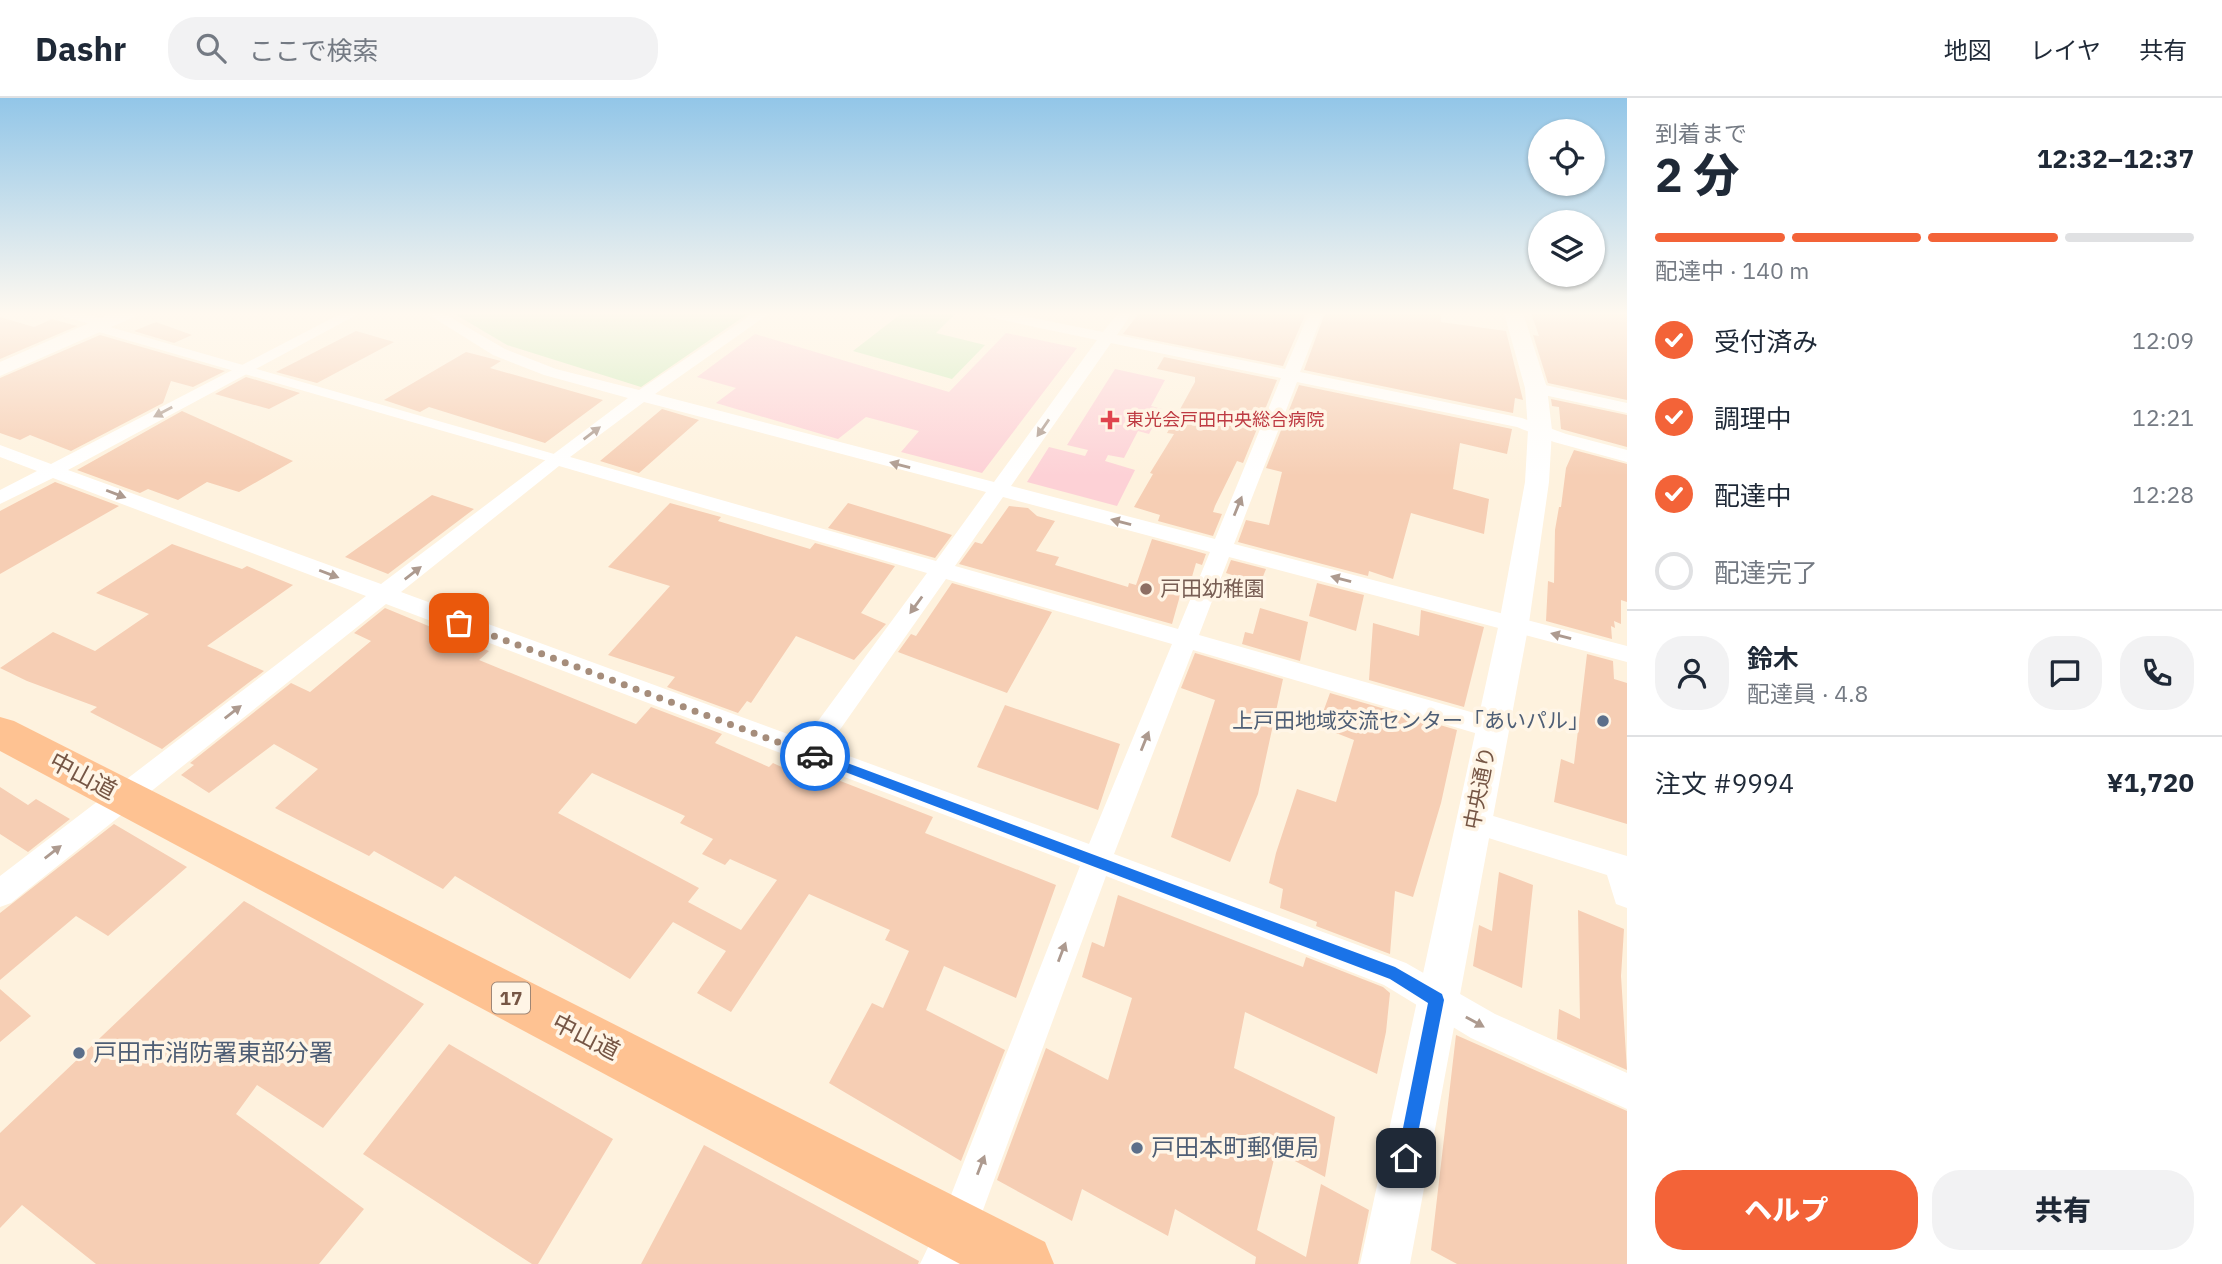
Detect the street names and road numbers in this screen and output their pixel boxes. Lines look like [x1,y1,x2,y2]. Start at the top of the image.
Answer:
street label: 中山道 [44,744,123,806]
street label: 中央通り [1457,744,1501,832]
road number: 17 [492,983,530,1014]
street label: 中山道 [547,1006,626,1067]

